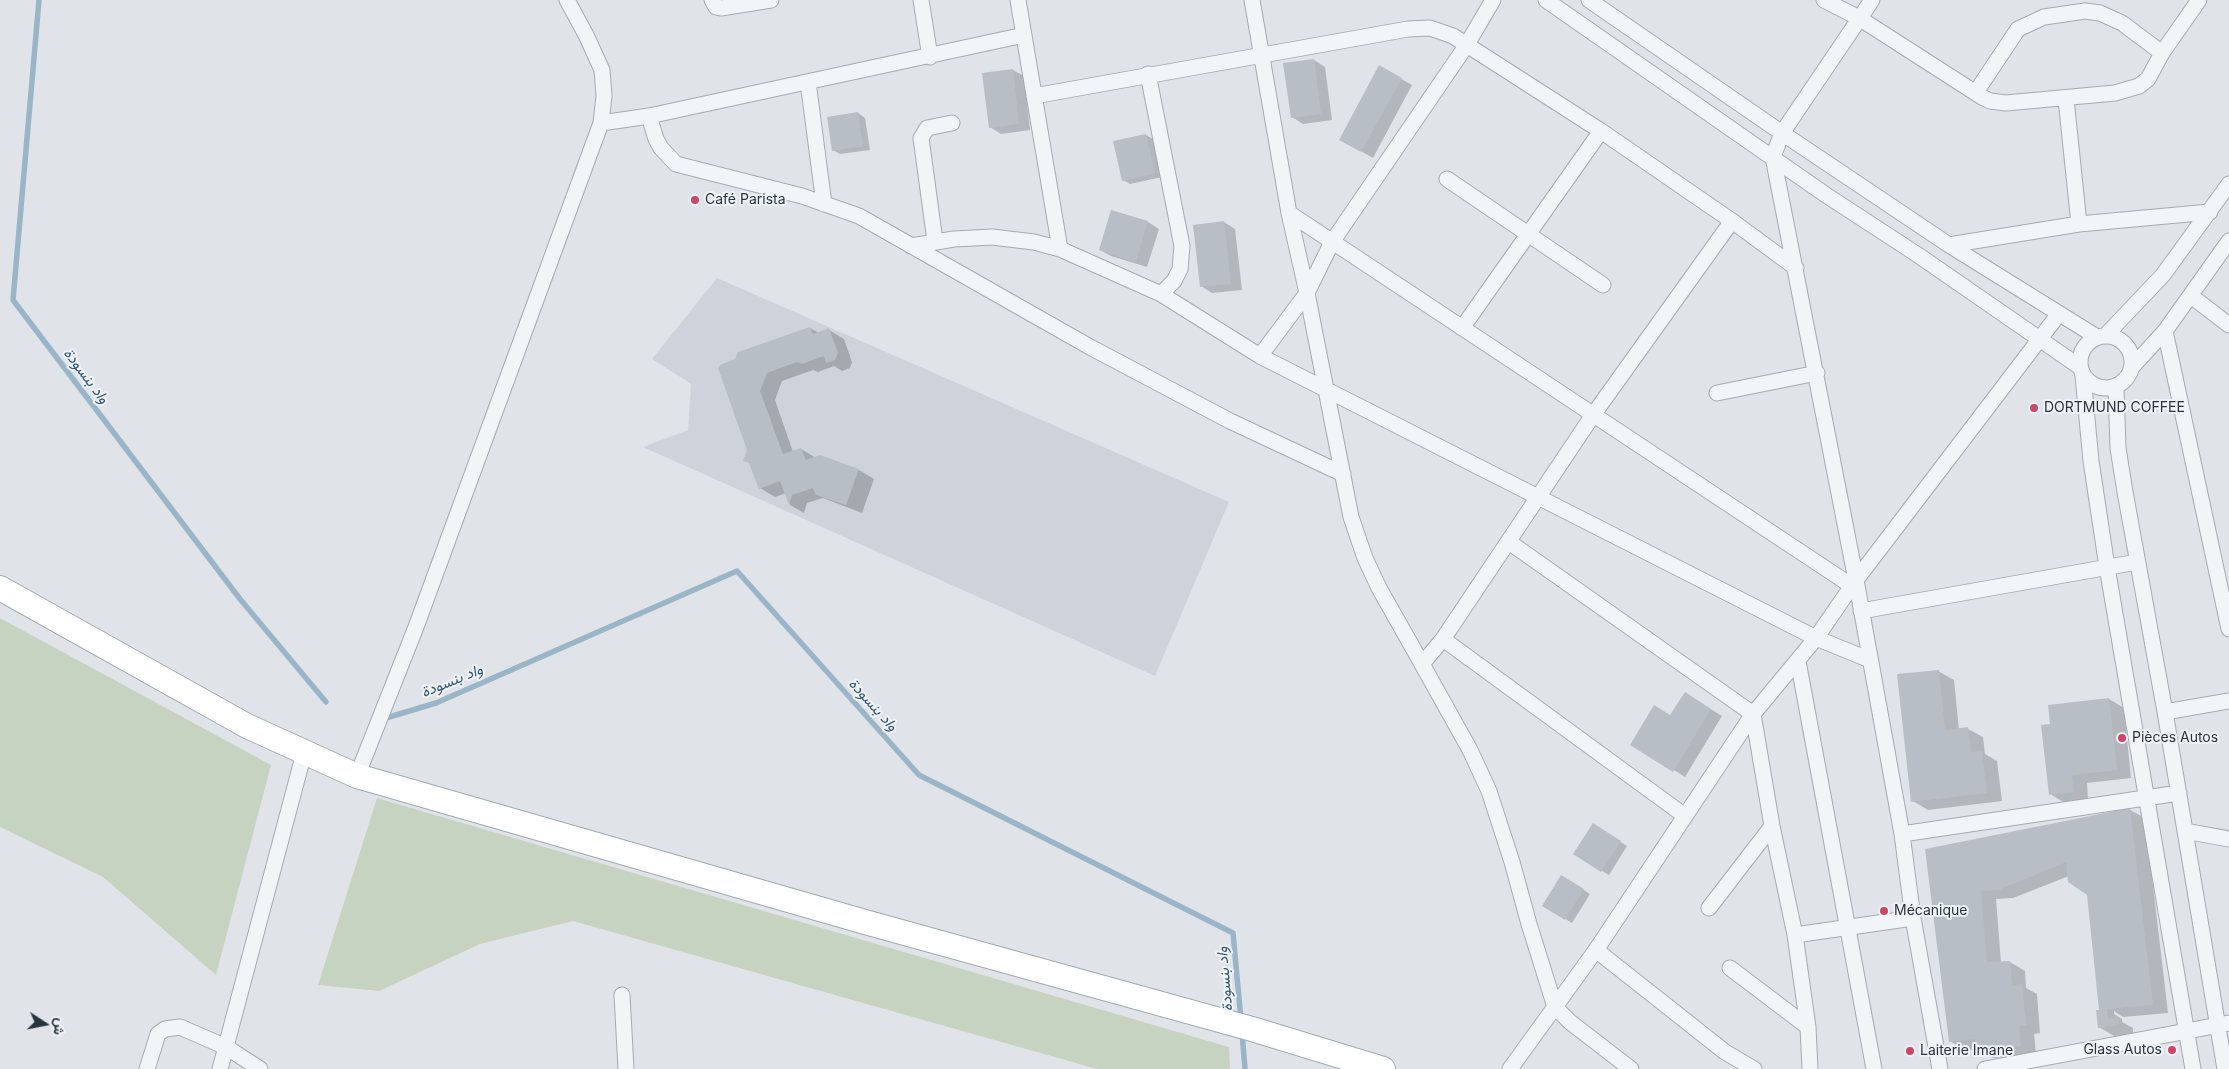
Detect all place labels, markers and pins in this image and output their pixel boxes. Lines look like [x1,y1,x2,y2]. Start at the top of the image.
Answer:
place label: Café Parista [705,192,786,208]
marker: Café Parista [689,194,701,206]
place label: DORTMUND COFFEE [2044,400,2185,416]
marker: DORTMUND COFFEE [2028,402,2040,414]
place label: Pièces Autos [2132,730,2218,746]
marker: Pièces Autos [2116,732,2128,744]
place label: Mécanique [1894,903,1967,919]
marker: Mécanique [1878,905,1890,917]
place label: Glass Autos [2083,1042,2162,1058]
place label: Laiterie Imane [1920,1043,2013,1059]
marker: Glass Autos [2166,1044,2178,1056]
marker: Laiterie Imane [1904,1045,1916,1057]

